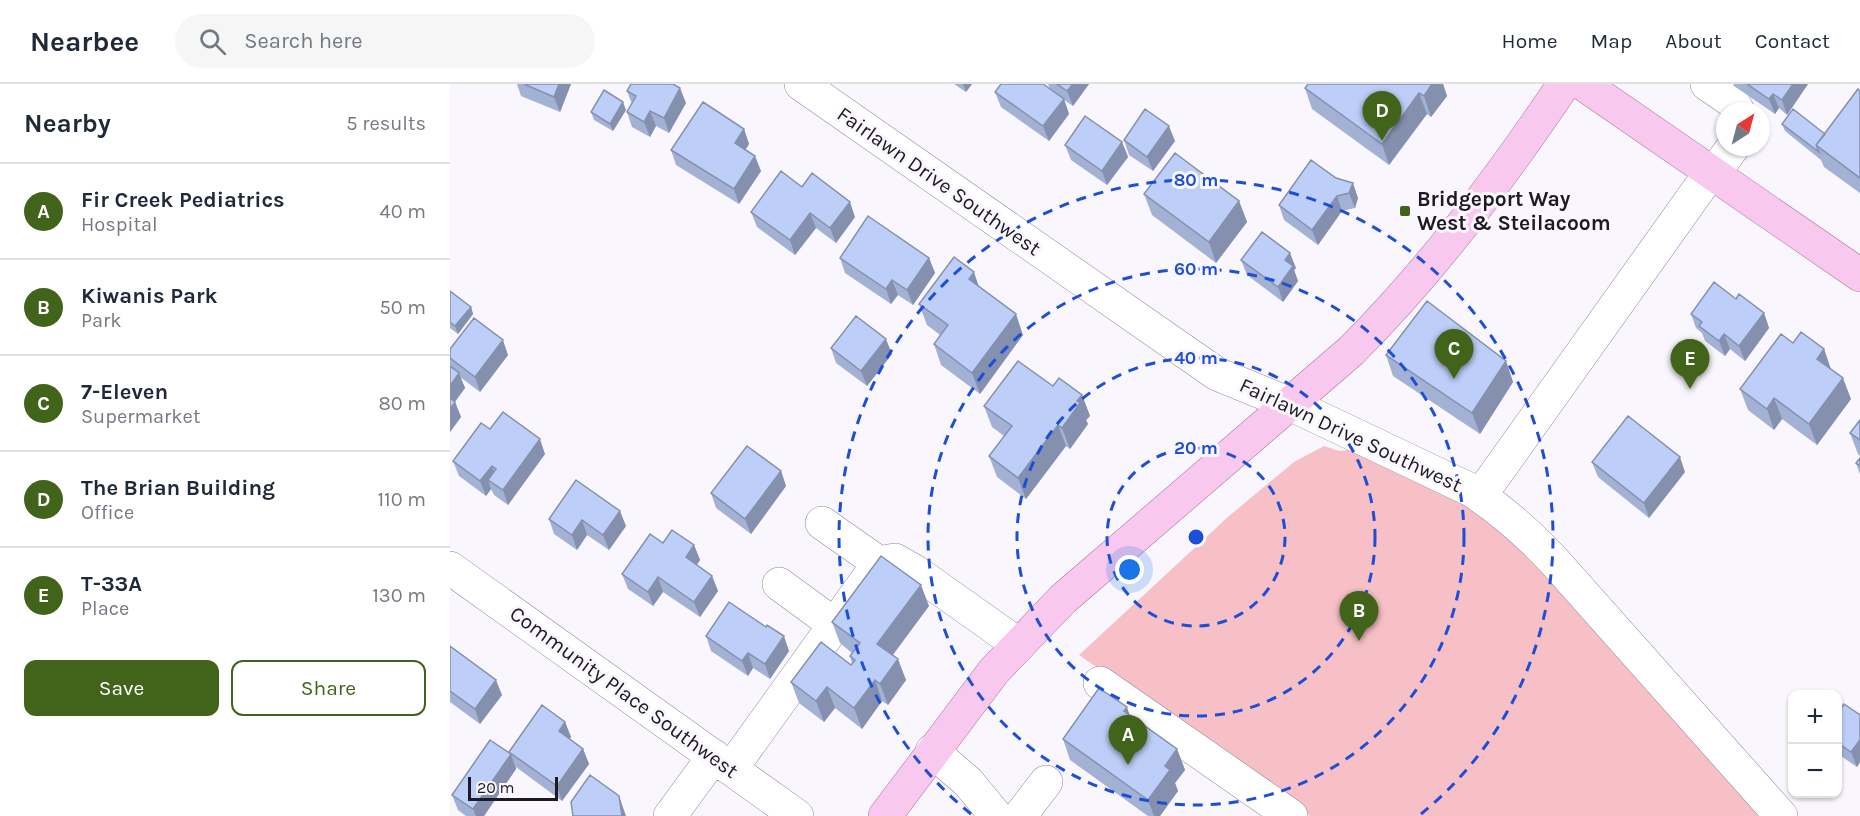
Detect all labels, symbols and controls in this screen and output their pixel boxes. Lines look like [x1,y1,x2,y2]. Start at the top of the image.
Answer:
search box [175,14,595,68]
text: Nearbee [30,25,139,58]
icon: search [196,25,229,58]
text: Search here [244,28,363,54]
text: Home [1502,29,1558,53]
text: Map [1591,29,1632,53]
text: About [1665,29,1722,53]
text: Contact [1755,29,1830,53]
pin: D [1362,92,1402,141]
street label: Fairlawn Drive Southwest [833,102,1045,260]
north arrow [1716,102,1770,156]
text: Nearby [24,108,111,139]
text: 5 results [346,112,426,135]
text: 80 m [1174,169,1218,191]
text: Fir Creek Pediatrics [81,187,285,213]
place label: Bridgeport Way West & Steilacoom [1417,187,1611,235]
text: A [37,200,50,223]
text: 40 m [380,200,426,223]
marker: Bridgeport Way West & Steilacoom [1398,204,1412,218]
text: Hospital [81,213,158,236]
text: 60 m [1174,258,1218,280]
text: Kiwanis Park [81,283,218,309]
text: B [37,296,50,319]
text: 50 m [379,296,426,319]
text: Park [81,309,122,332]
pin: C [1434,330,1474,379]
pin: E [1670,340,1710,389]
text: 40 m [1174,347,1218,369]
street label: Fairlawn Drive Southwest [1236,373,1466,497]
text: 7-Eleven [81,379,168,405]
text: C [37,392,50,415]
text: 80 m [378,392,426,415]
text: Supermarket [81,405,200,428]
text: 20 m [1174,437,1218,459]
text: The Brian Building [81,475,275,501]
text: D [37,488,50,511]
text: 110 m [377,488,426,511]
text: Office [81,501,134,524]
centre of rings [1186,527,1206,547]
your location [1115,555,1144,584]
text: T-33A [81,571,142,597]
text: E [38,584,49,607]
text: 130 m [372,584,426,607]
pin: B [1340,592,1378,641]
text: Place [81,597,129,620]
street label: Community Place Southwest [505,601,743,783]
button: Save [24,660,219,716]
button: Share [231,660,426,716]
map controls [1788,690,1842,798]
button: + [1788,690,1842,744]
pin: A [1108,716,1148,765]
button: − [1788,744,1842,798]
scale bar [468,774,558,802]
text: 20 m [477,778,515,797]

